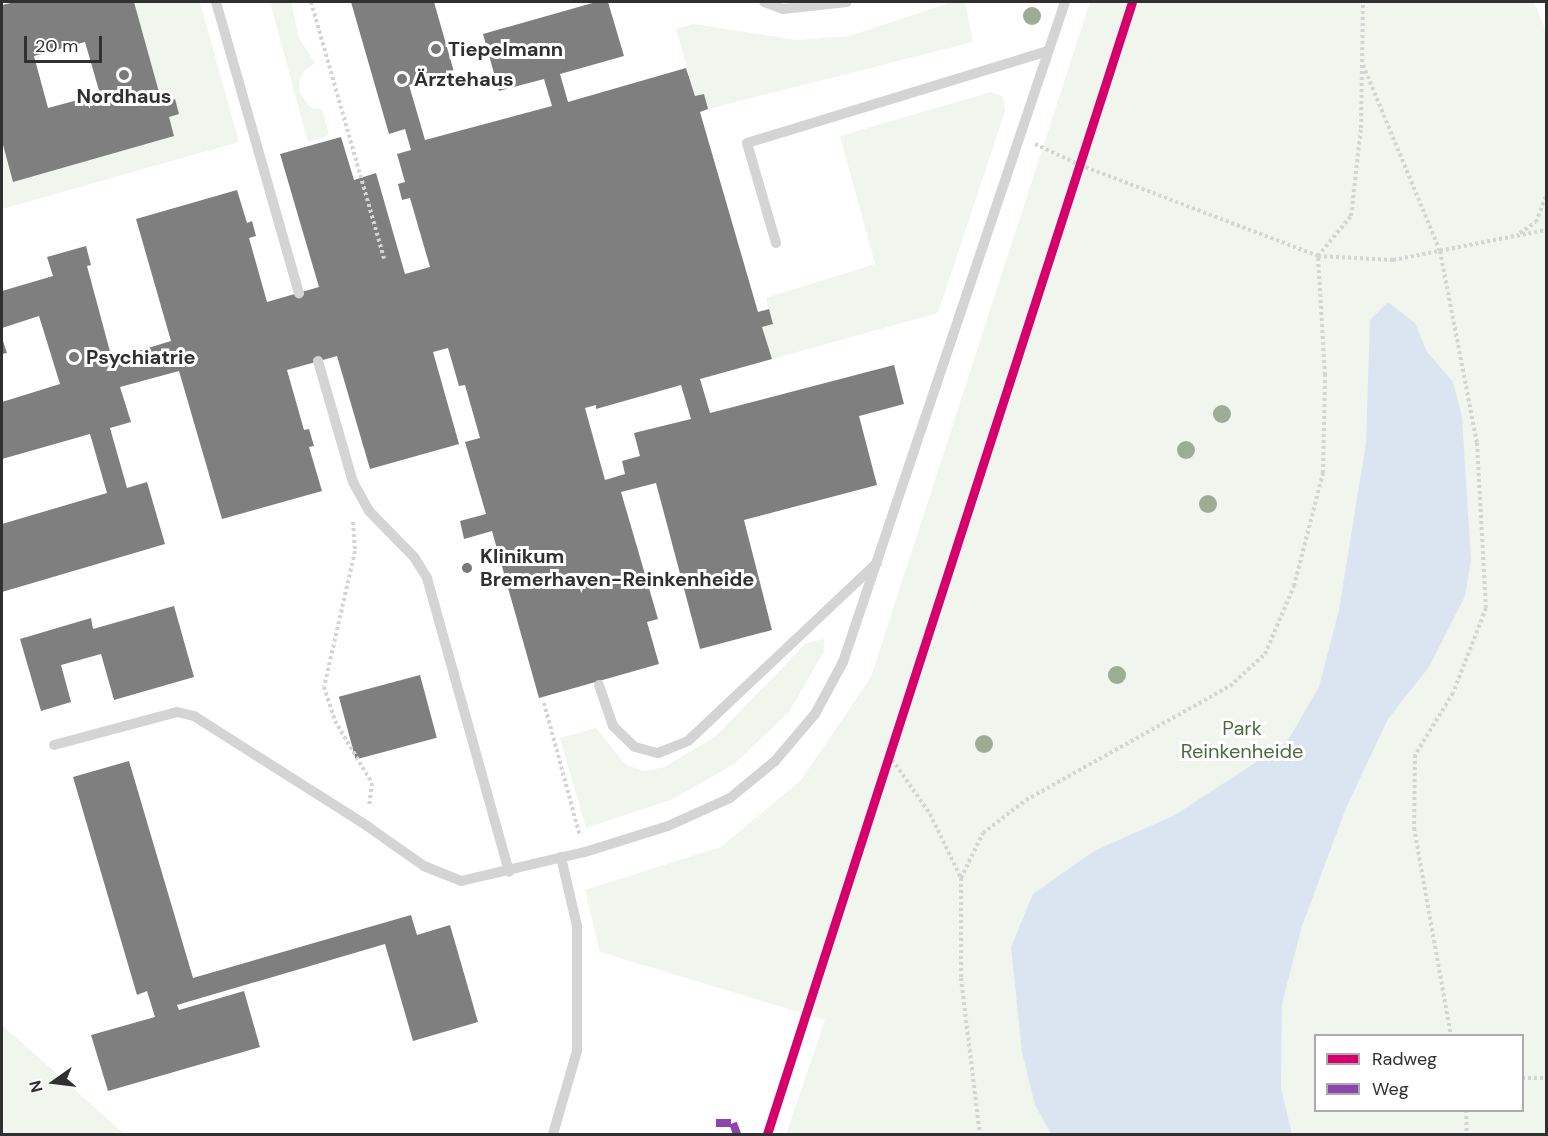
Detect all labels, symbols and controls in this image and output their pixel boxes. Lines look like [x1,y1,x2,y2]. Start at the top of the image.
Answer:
scale bar [27,24,105,62]
text: 20 m [35,34,78,58]
place label: Tiepelmann [448,37,563,61]
marker: Tiepelmann [429,42,443,56]
place label: Ärztehaus [414,67,514,91]
marker: Nordhaus [117,68,131,82]
marker: Ärztehaus [395,72,409,86]
place label: Nordhaus [77,84,171,108]
place label: Psychiatrie [86,345,196,369]
marker: Psychiatrie [67,350,81,364]
place label: Klinikum Bremerhaven-Reinkenheide [480,544,754,591]
marker: Klinikum Bremerhaven-Reinkenheide [458,559,476,577]
park label: Park Reinkenheide [1181,717,1303,764]
legend [1314,1034,1524,1112]
text: Radweg [1372,1047,1437,1071]
north arrow [24,1052,84,1112]
text: Weg [1372,1077,1409,1101]
text: N [24,1078,48,1095]

